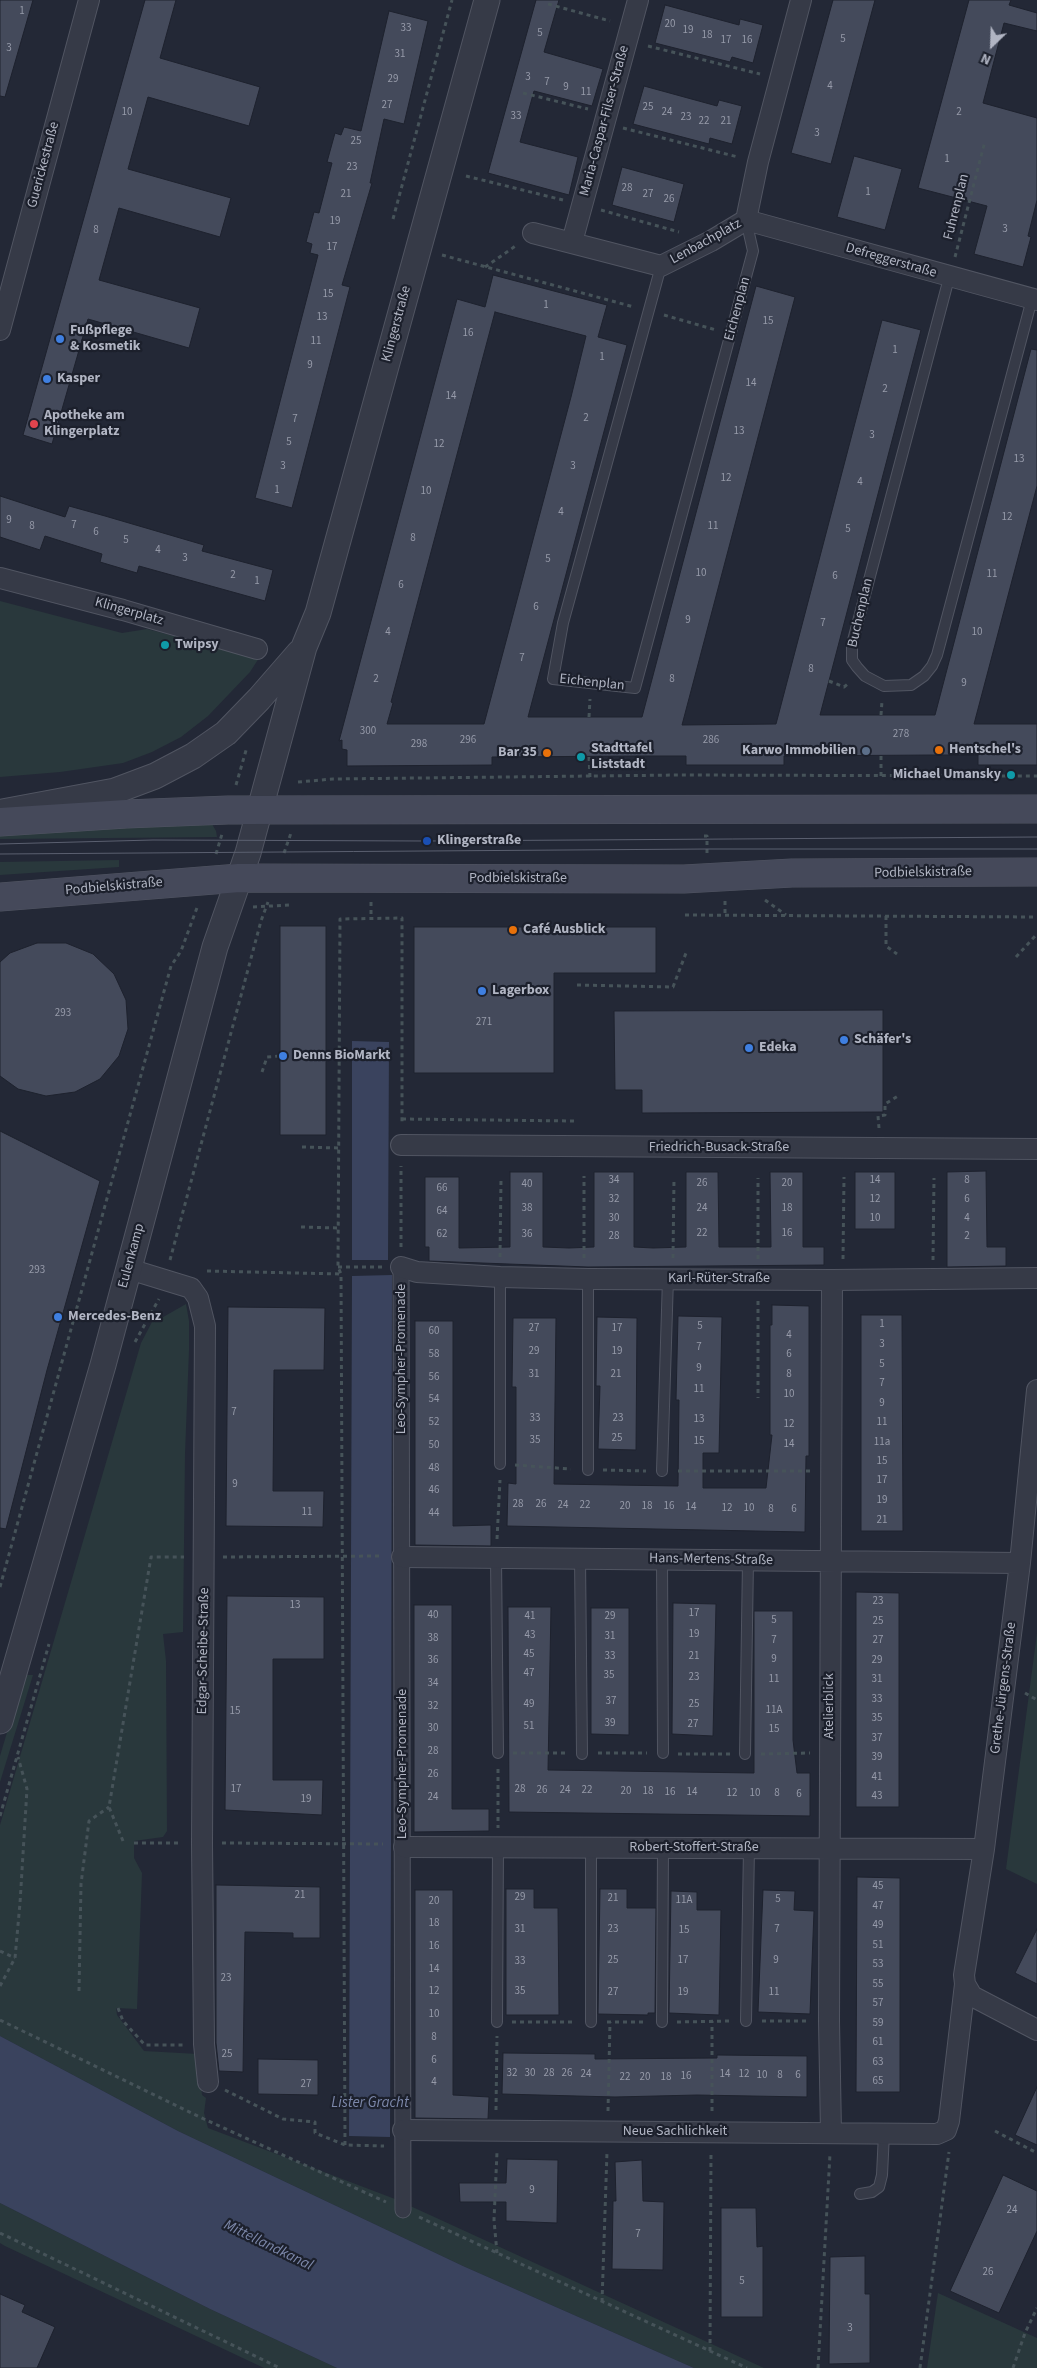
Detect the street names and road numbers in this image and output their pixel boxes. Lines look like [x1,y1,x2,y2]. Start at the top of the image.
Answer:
street label: Maria-Caspar-Filser-Straße [577,44,633,198]
street label: Guerickestraße [24,120,64,210]
street label: Fuhrenplan [941,172,973,242]
street label: Lenbachplatz [667,216,745,268]
street label: Defreggerstraße [844,240,938,282]
street label: Eichenplan [721,275,755,343]
street label: Klingerstraße [379,284,415,364]
street label: Buchenplan [845,577,877,649]
street label: Klingerplatz [93,594,165,630]
street label: Eichenplan [559,671,625,695]
street label: Podbielskistraße [874,864,972,882]
street label: Podbielskistraße [469,871,567,887]
street label: Podbielskistraße [65,874,163,900]
street label: Friedrich-Busack-Straße [649,1140,789,1156]
street label: Eulenkamp [115,1222,149,1290]
street label: Karl-Rüter-Straße [668,1271,770,1287]
street label: Leo-Sympher-Promenade [394,1284,410,1434]
street label: Hans-Mertens-Straße [649,1551,773,1569]
street label: Edgar-Scheibe-Straße [194,1587,214,1715]
street label: Grethe-Jürgens-Straße [988,1621,1020,1755]
street label: Atelierblick [822,1673,838,1739]
street label: Leo-Sympher-Promenade [395,1689,411,1839]
street label: Robert-Stoffert-Straße [629,1840,759,1856]
street label: Neue Sachlichkeit [623,2124,727,2140]

